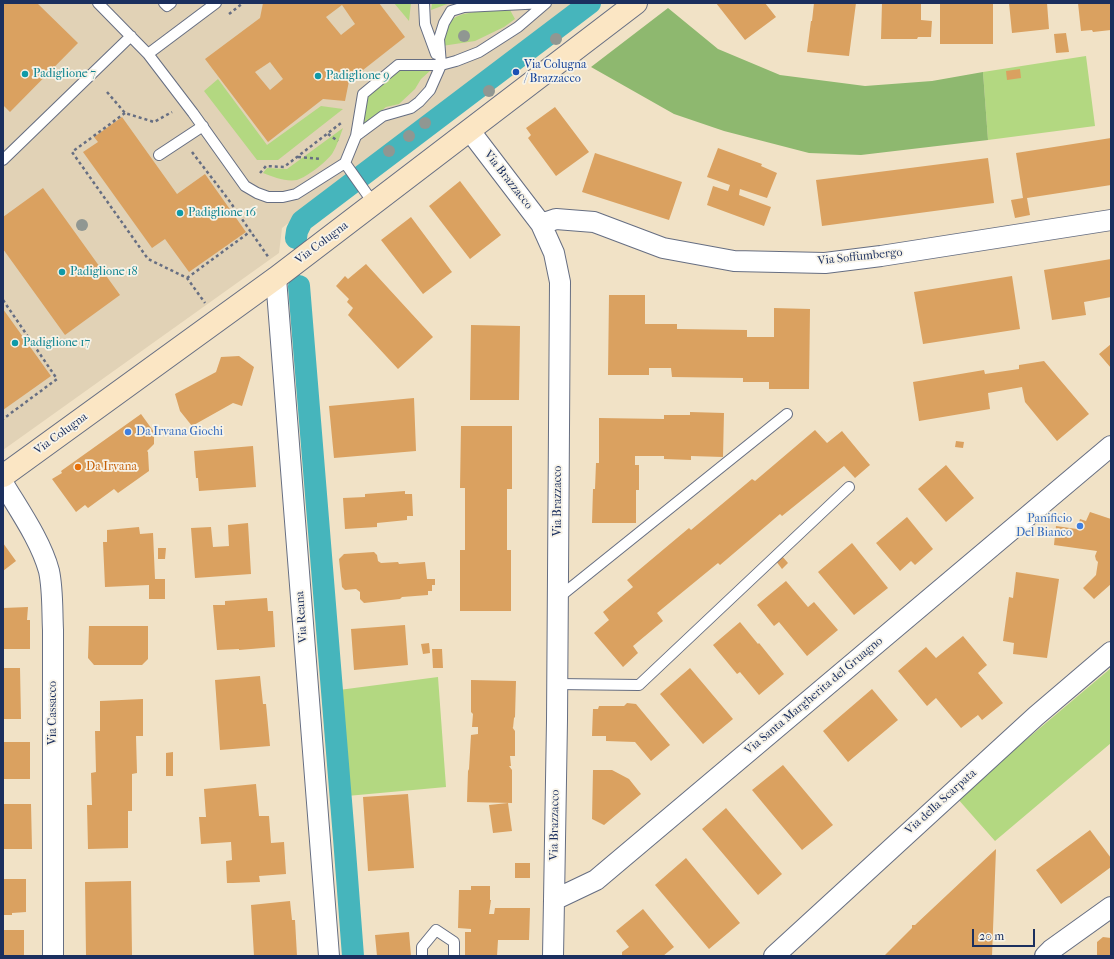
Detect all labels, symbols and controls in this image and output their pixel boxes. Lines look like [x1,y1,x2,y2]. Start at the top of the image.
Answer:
place label: Via Colugna / Brazzacco [524,58,587,86]
place label: Padiglione 7 [33,67,96,81]
marker: Via Colugna / Brazzacco [511,67,521,77]
marker: Padiglione 7 [20,69,30,79]
place label: Padiglione 9 [326,69,390,83]
marker: Padiglione 9 [313,71,323,81]
street label: Via Brazzacco [481,148,535,212]
place label: Padiglione 16 [188,206,256,220]
marker: Padiglione 16 [175,208,185,218]
street label: Via Colugna [293,218,351,268]
street label: Via Soffumbergo [817,245,903,269]
place label: Padiglione 18 [70,265,138,279]
marker: Padiglione 18 [57,267,67,277]
place label: Padiglione 17 [23,336,90,350]
marker: Padiglione 17 [10,338,20,348]
street label: Via Colugna [31,410,91,458]
place label: Da Irvana Giochi [136,425,223,439]
marker: Da Irvana Giochi [123,427,133,437]
place label: Da Irvana [86,460,137,474]
marker: Da Irvana [73,462,83,472]
street label: Via Brazzacco [551,466,565,536]
place label: Panificio Del Bianco [1016,512,1072,540]
marker: Panificio Del Bianco [1075,521,1085,531]
street label: Via Reana [293,591,311,643]
street label: Via Santa Margherita del Gruagno [742,634,886,758]
street label: Via Cassacco [46,681,60,745]
street label: Via della Scarpata [902,766,980,838]
street label: Via Brazzacco [547,790,563,860]
scale bar [974,921,1037,947]
text: 20 m [979,929,1004,943]

